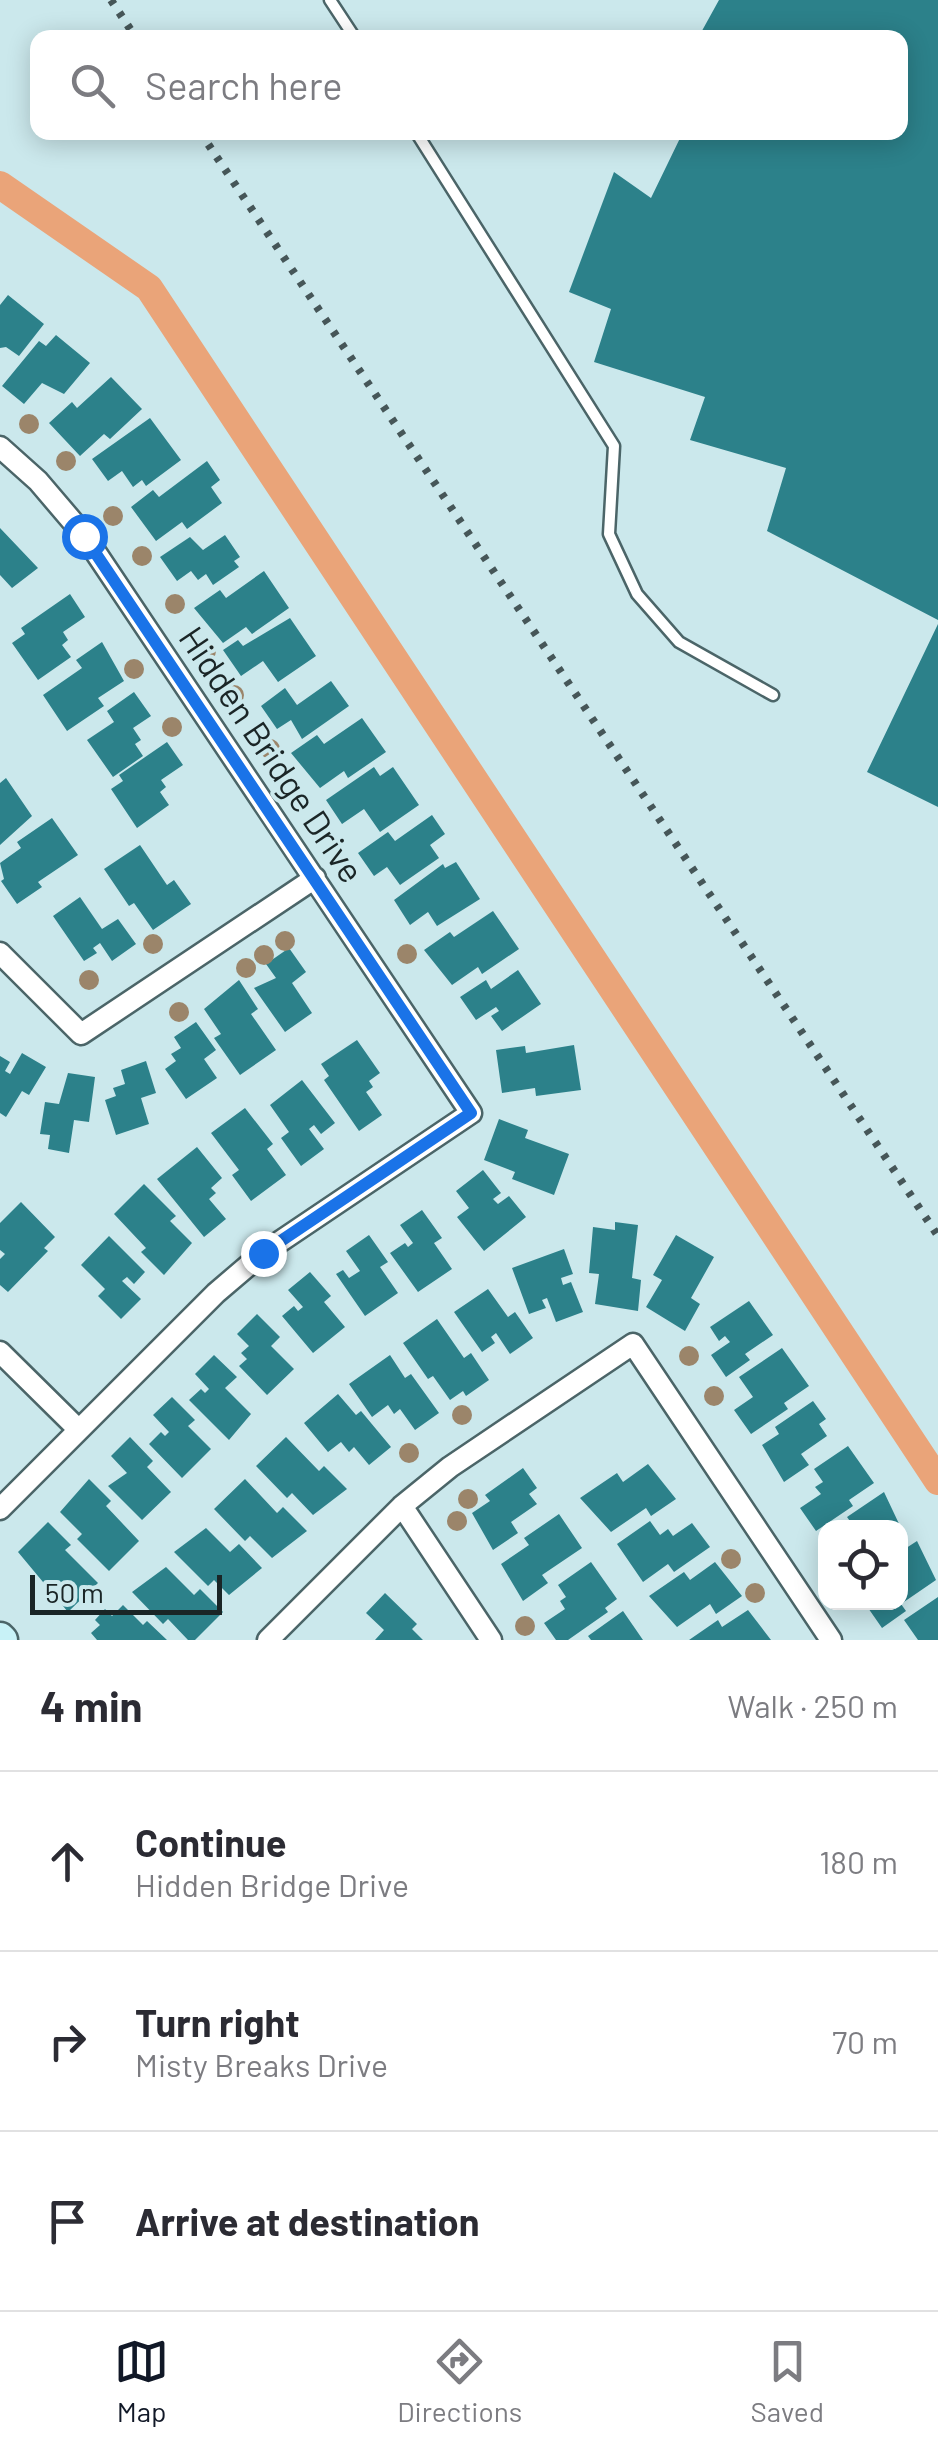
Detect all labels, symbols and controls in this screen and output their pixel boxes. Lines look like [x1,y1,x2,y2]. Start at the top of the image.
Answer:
search box [30,30,908,140]
icon: search [65,58,120,113]
text: Search here [145,62,343,108]
route start [62,514,108,560]
street label: Hidden Bridge Drive [171,618,374,890]
route end [241,1231,287,1277]
map controls [818,1520,908,1610]
button: locate [818,1520,908,1610]
scale bar [30,1570,222,1614]
text: 50 m [45,1575,104,1609]
text: 4 min [40,1680,143,1730]
text: Walk · 250 m [728,1686,898,1724]
text: Continue [135,1819,286,1865]
icon: ahead [40,1834,95,1889]
text: 180 m [819,1842,898,1880]
text: Hidden Bridge Drive [135,1865,409,1903]
text: Turn right [135,1999,300,2045]
icon: right [40,2014,95,2069]
text: 70 m [832,2022,898,2060]
text: Misty Breaks Drive [135,2045,388,2083]
icon: arrive [40,2194,95,2249]
text: Arrive at destination [135,2198,480,2244]
tab: Map [114,2334,169,2428]
tab: Directions [397,2334,522,2428]
tab: Saved [750,2334,824,2428]

